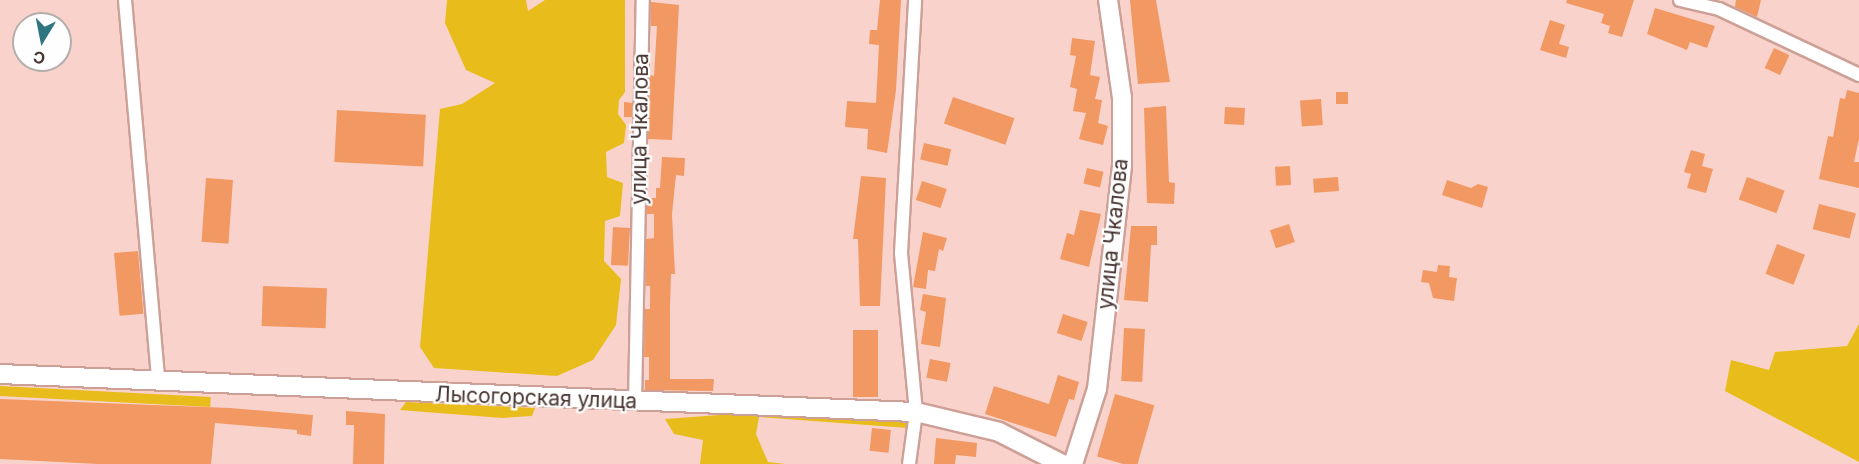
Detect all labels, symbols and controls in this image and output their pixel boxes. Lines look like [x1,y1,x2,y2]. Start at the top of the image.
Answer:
north arrow [12,12,72,72]
text: С [32,47,47,69]
street label: улица Чкалова [626,53,654,205]
street label: улица Чкалова [1093,157,1133,311]
street label: Лысогорская улица [434,382,638,414]

